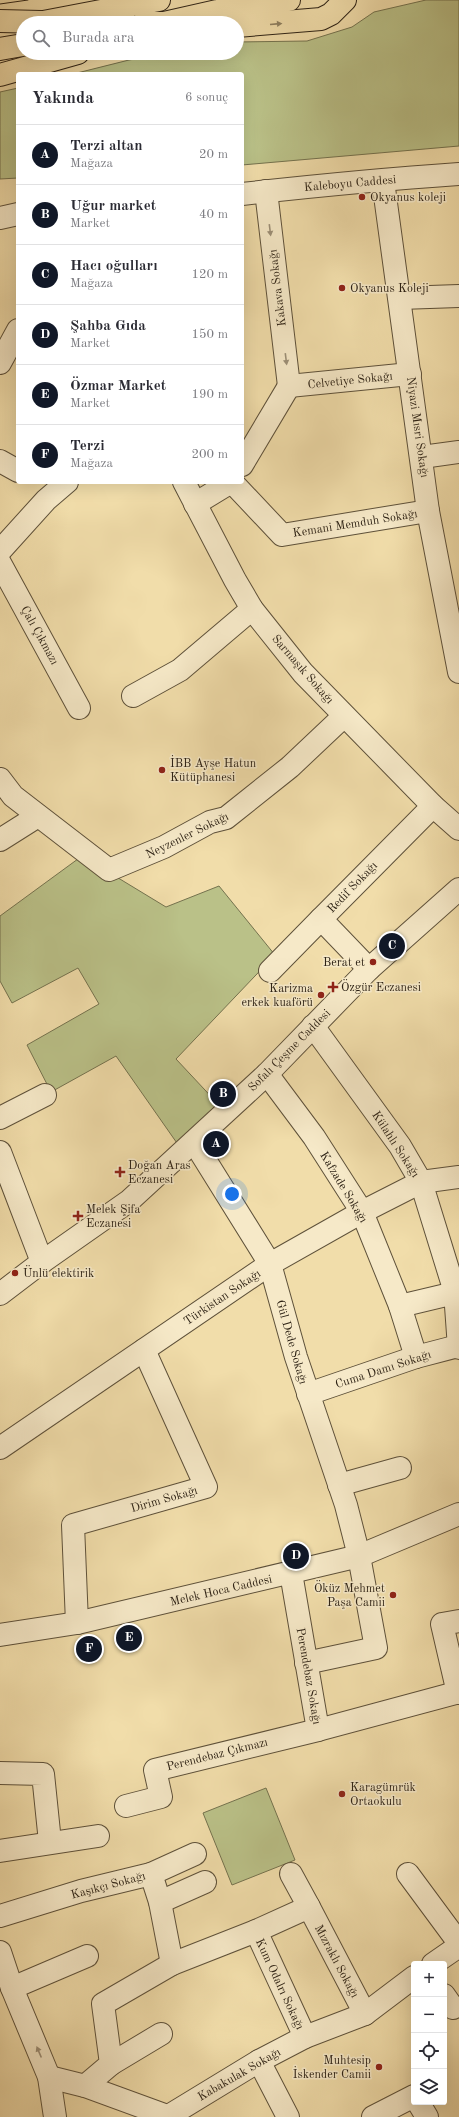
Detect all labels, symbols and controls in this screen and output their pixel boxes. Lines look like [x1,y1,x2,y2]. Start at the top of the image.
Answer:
search box [16,16,244,60]
one-way arrow [270,20,282,27]
icon: search [30,27,52,49]
text: Burada ara [62,31,134,46]
text: Yakında [32,90,94,107]
text: 6 sonuç [185,91,228,104]
text: Terzi altan [70,139,143,154]
text: A [40,148,50,161]
text: 20 m [199,148,228,161]
text: Mağaza [70,157,113,170]
street label: Kaleboyu Caddesi [304,174,397,194]
marker: Okyanus koleji [357,192,367,202]
place label: Okyanus koleji [370,192,446,204]
text: Uğur market [70,199,156,214]
text: B [40,208,50,221]
text: 40 m [199,208,228,221]
text: Market [70,217,110,230]
one-way arrow [267,224,274,236]
street label: Kakava Sokağı [267,249,289,327]
text: Hacı oğulları [70,259,158,274]
text: C [41,268,49,281]
text: 120 m [191,268,228,281]
text: Mağaza [70,277,113,290]
marker: Okyanus Koleji [337,283,347,293]
place label: Okyanus Koleji [350,283,429,295]
text: Şahba Gıda [70,319,146,334]
text: D [40,328,50,341]
text: 150 m [191,328,228,341]
text: Market [70,337,110,350]
one-way arrow [282,353,289,365]
street label: Celvetiye Sokağı [307,371,393,391]
street label: Niyazi Mısri Sokağı [404,376,430,478]
text: Özmar Market [70,379,166,394]
text: E [41,388,49,401]
text: 190 m [191,388,228,401]
text: Market [70,397,110,410]
text: Terzi [70,439,105,454]
text: F [41,448,49,461]
text: 200 m [191,448,228,461]
text: Mağaza [70,457,113,470]
street label: Kemani Memduh Sokağı [292,508,418,540]
street label: Çalı Çıkmazı [18,604,60,667]
street label: Sarmaşık Sokağı [269,633,335,706]
place label: İBB Ayşe Hatun Kütüphanesi [170,754,257,784]
marker: İBB Ayşe Hatun Kütüphanesi [157,765,167,775]
street label: Neyzenler Sokağı [144,811,231,861]
street label: Redif Sokağı [325,860,380,916]
pin: C [379,931,405,961]
place label: Berat et [323,957,365,969]
marker: Berat et [368,957,378,967]
place label: Özgür Eczanesi [341,978,421,994]
marker: Özgür Eczanesi [328,982,338,992]
place label: Karizma erkek kuaförü [241,983,314,1009]
marker: Karizma erkek kuaförü [316,990,326,1000]
street label: Sofalı Çeşme Caddesi [246,1007,333,1094]
pin: B [210,1079,236,1109]
street label: Külahlı Sokağı [369,1109,421,1180]
pin: A [203,1129,229,1159]
street label: Kafzade Sokağı [317,1150,369,1225]
place label: Doğan Aras Eczanesi [128,1160,191,1186]
marker: Doğan Aras Eczanesi [115,1167,125,1177]
your location [222,1184,242,1204]
place label: Melek Şifa Eczanesi [86,1204,141,1230]
marker: Melek Şifa Eczanesi [73,1211,83,1221]
place label: Ünlü elektirik [23,1264,94,1280]
marker: Ünlü elektirik [10,1268,20,1278]
street label: Türkistan Sokağı [182,1268,263,1328]
street label: Gül Dede Sokağı [273,1299,309,1386]
street label: Cuma Damı Sokağı [334,1349,433,1391]
street label: Dirim Sokağı [129,1485,199,1515]
pin: D [283,1541,309,1571]
street label: Melek Hoca Caddesi [169,1573,273,1609]
place label: Öküz Mehmet Paşa Camii [314,1579,385,1609]
marker: Öküz Mehmet Paşa Camii [388,1590,398,1600]
pin: E [116,1623,142,1653]
street label: Perendebaz Sokağı [294,1627,322,1725]
pin: F [76,1634,102,1664]
street label: Perendebaz Çıkmazı [165,1737,269,1773]
place label: Karagümrük Ortaokulu [350,1782,416,1808]
marker: Karagümrük Ortaokulu [337,1789,347,1799]
street label: Kaşıkçı Sokağı [70,1870,147,1902]
street label: Mızraklı Sokağı [312,1923,360,2000]
street label: Kum Odalrı Sokağı [253,1937,305,2032]
map controls [411,1961,447,2105]
button: + [411,1961,447,1997]
button: − [411,1997,447,2033]
button: locate [411,2033,447,2069]
street label: Kabakulak Sokağı [196,2046,283,2104]
one-way arrow [36,2047,42,2058]
place label: Muhtesip İskender Camii [293,2055,371,2081]
marker: Muhtesip İskender Camii [374,2062,384,2072]
button: layers [411,2069,447,2105]

